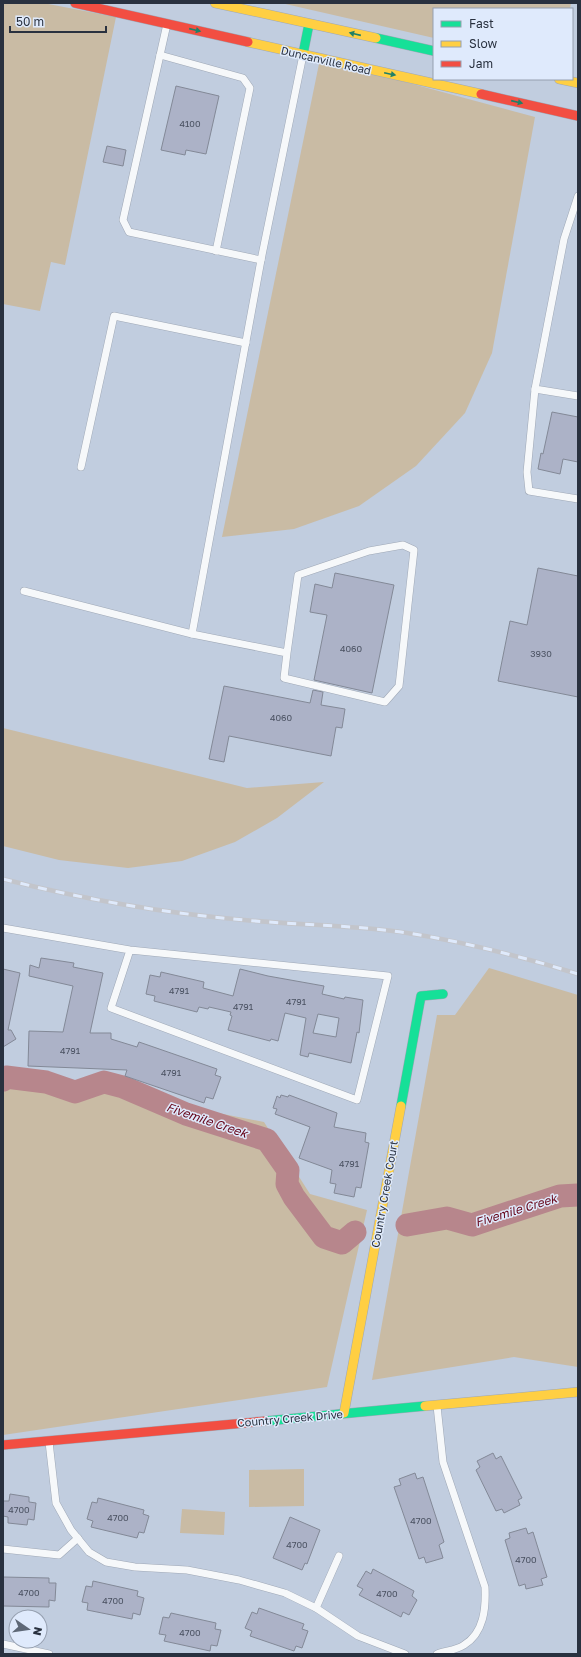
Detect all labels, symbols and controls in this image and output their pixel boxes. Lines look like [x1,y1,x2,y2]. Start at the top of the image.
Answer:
scale bar [10,8,106,34]
legend [433,8,573,80]
text: 50 m [16,14,44,29]
text: Fast [469,16,494,31]
one-way arrow [189,28,201,34]
one-way arrow [349,30,361,36]
text: Slow [469,36,497,51]
street label: Duncanville Road [280,43,372,77]
text: Jam [469,56,493,71]
one-way arrow [384,71,396,77]
one-way arrow [511,100,523,106]
house number: 4100 [179,118,201,129]
house number: 4060 [340,643,362,654]
house number: 3930 [530,648,552,659]
house number: 4060 [270,712,292,723]
house number: 4791 [169,985,190,996]
house number: 4791 [286,996,307,1007]
house number: 4791 [233,1001,254,1012]
house number: 4791 [60,1045,81,1056]
house number: 4791 [161,1067,182,1078]
water label: Fivemile Creek [164,1099,251,1141]
street label: Country Creek Court [368,1140,400,1248]
house number: 4791 [339,1158,360,1169]
water label: Fivemile Creek [473,1190,560,1230]
street label: Country Creek Drive [237,1407,343,1429]
house number: 4700 [8,1504,30,1515]
house number: 4700 [107,1512,129,1523]
house number: 4700 [410,1515,432,1526]
house number: 4700 [286,1539,308,1550]
house number: 4700 [515,1554,537,1565]
house number: 4700 [18,1587,40,1598]
house number: 4700 [376,1588,398,1599]
house number: 4700 [102,1595,124,1606]
north arrow [8,1609,48,1649]
text: N [31,1626,46,1637]
house number: 4700 [179,1627,201,1638]

